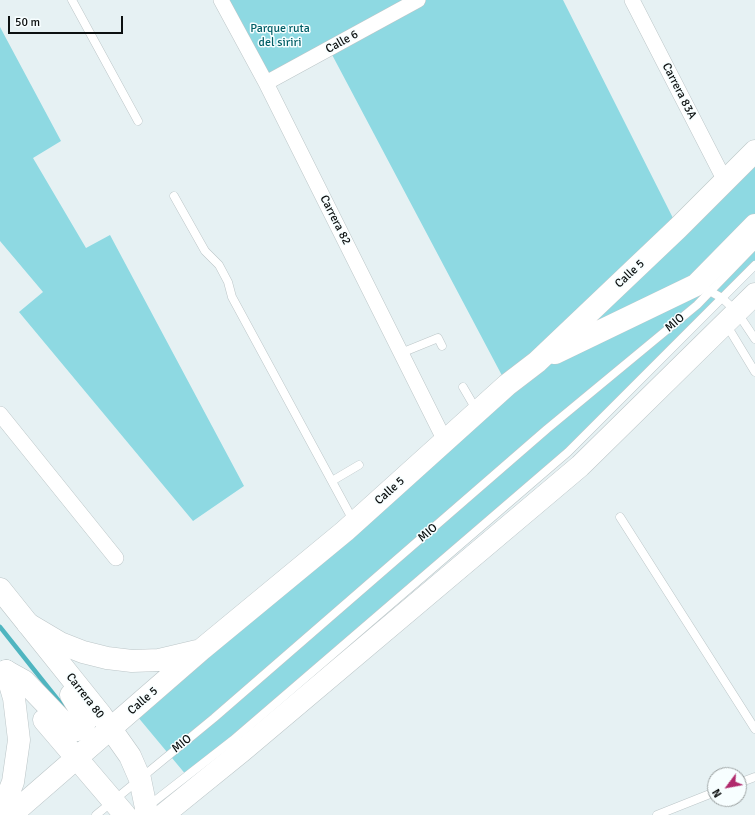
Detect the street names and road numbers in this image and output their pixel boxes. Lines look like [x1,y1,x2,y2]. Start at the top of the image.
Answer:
street label: Calle 6 [323,27,361,57]
street label: Carrera 83A [659,60,699,122]
street label: Carrera 82 [316,193,354,247]
street label: Calle 5 [612,257,648,291]
street label: MIO [662,311,688,335]
street label: Calle 5 [372,474,408,508]
street label: MIO [415,521,441,545]
street label: Carrera 80 [63,670,107,722]
street label: Calle 5 [125,684,161,718]
street label: MIO [169,732,195,756]

